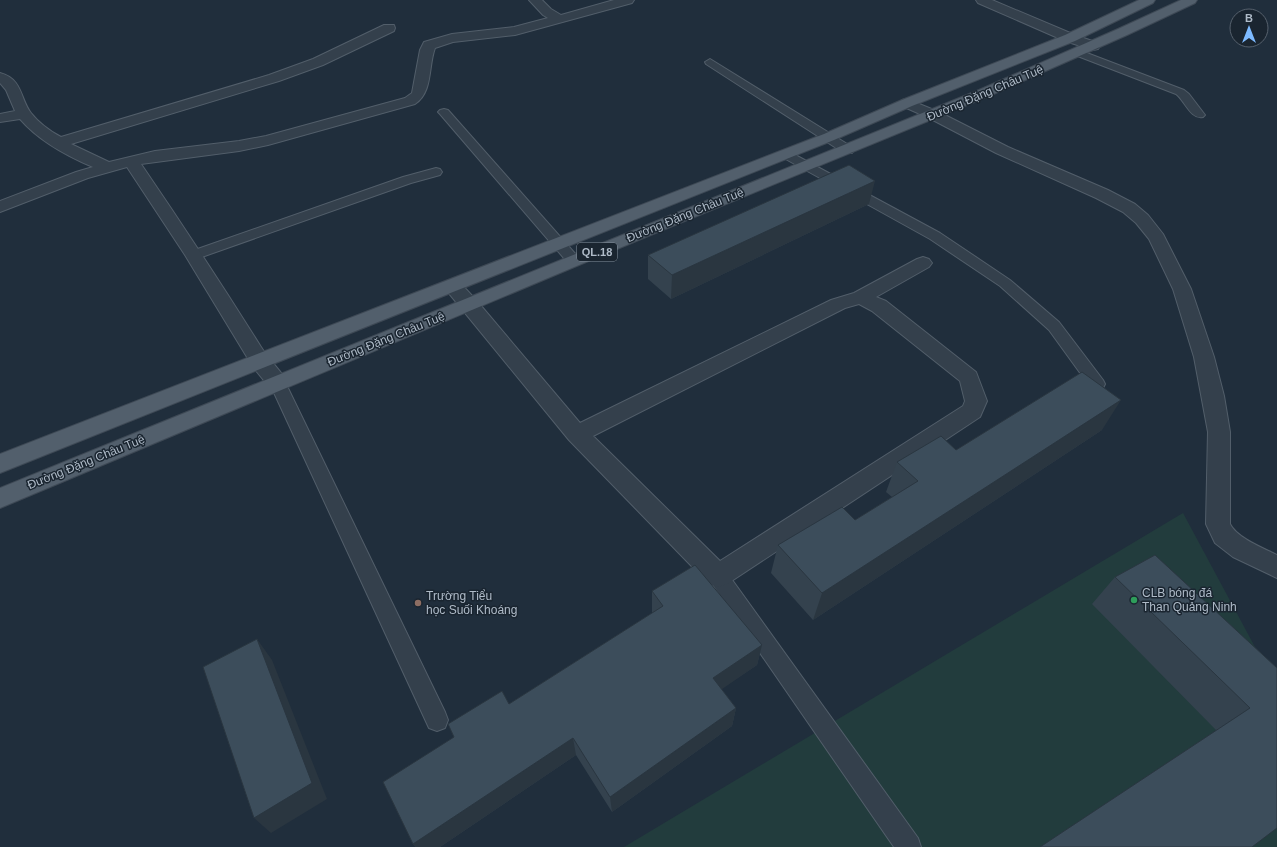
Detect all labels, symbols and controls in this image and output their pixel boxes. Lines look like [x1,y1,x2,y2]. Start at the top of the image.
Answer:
north arrow [1229,8,1269,48]
text: B [1245,12,1253,24]
street label: Đường Đặng Châu Tuệ [925,62,1046,124]
street label: Đường Đặng Châu Tuệ [624,185,746,245]
road number: QL.18 [577,243,617,261]
street label: Đường Đặng Châu Tuệ [325,309,447,369]
street label: Đường Đặng Châu Tuệ [25,432,147,492]
place label: CLB bóng đá Than Quảng Ninh [1142,586,1237,614]
place label: Trường Tiểu học Suối Khoáng [426,589,517,617]
marker: CLB bóng đá Than Quảng Ninh [1129,595,1139,605]
marker: Trường Tiểu học Suối Khoáng [413,598,423,608]

